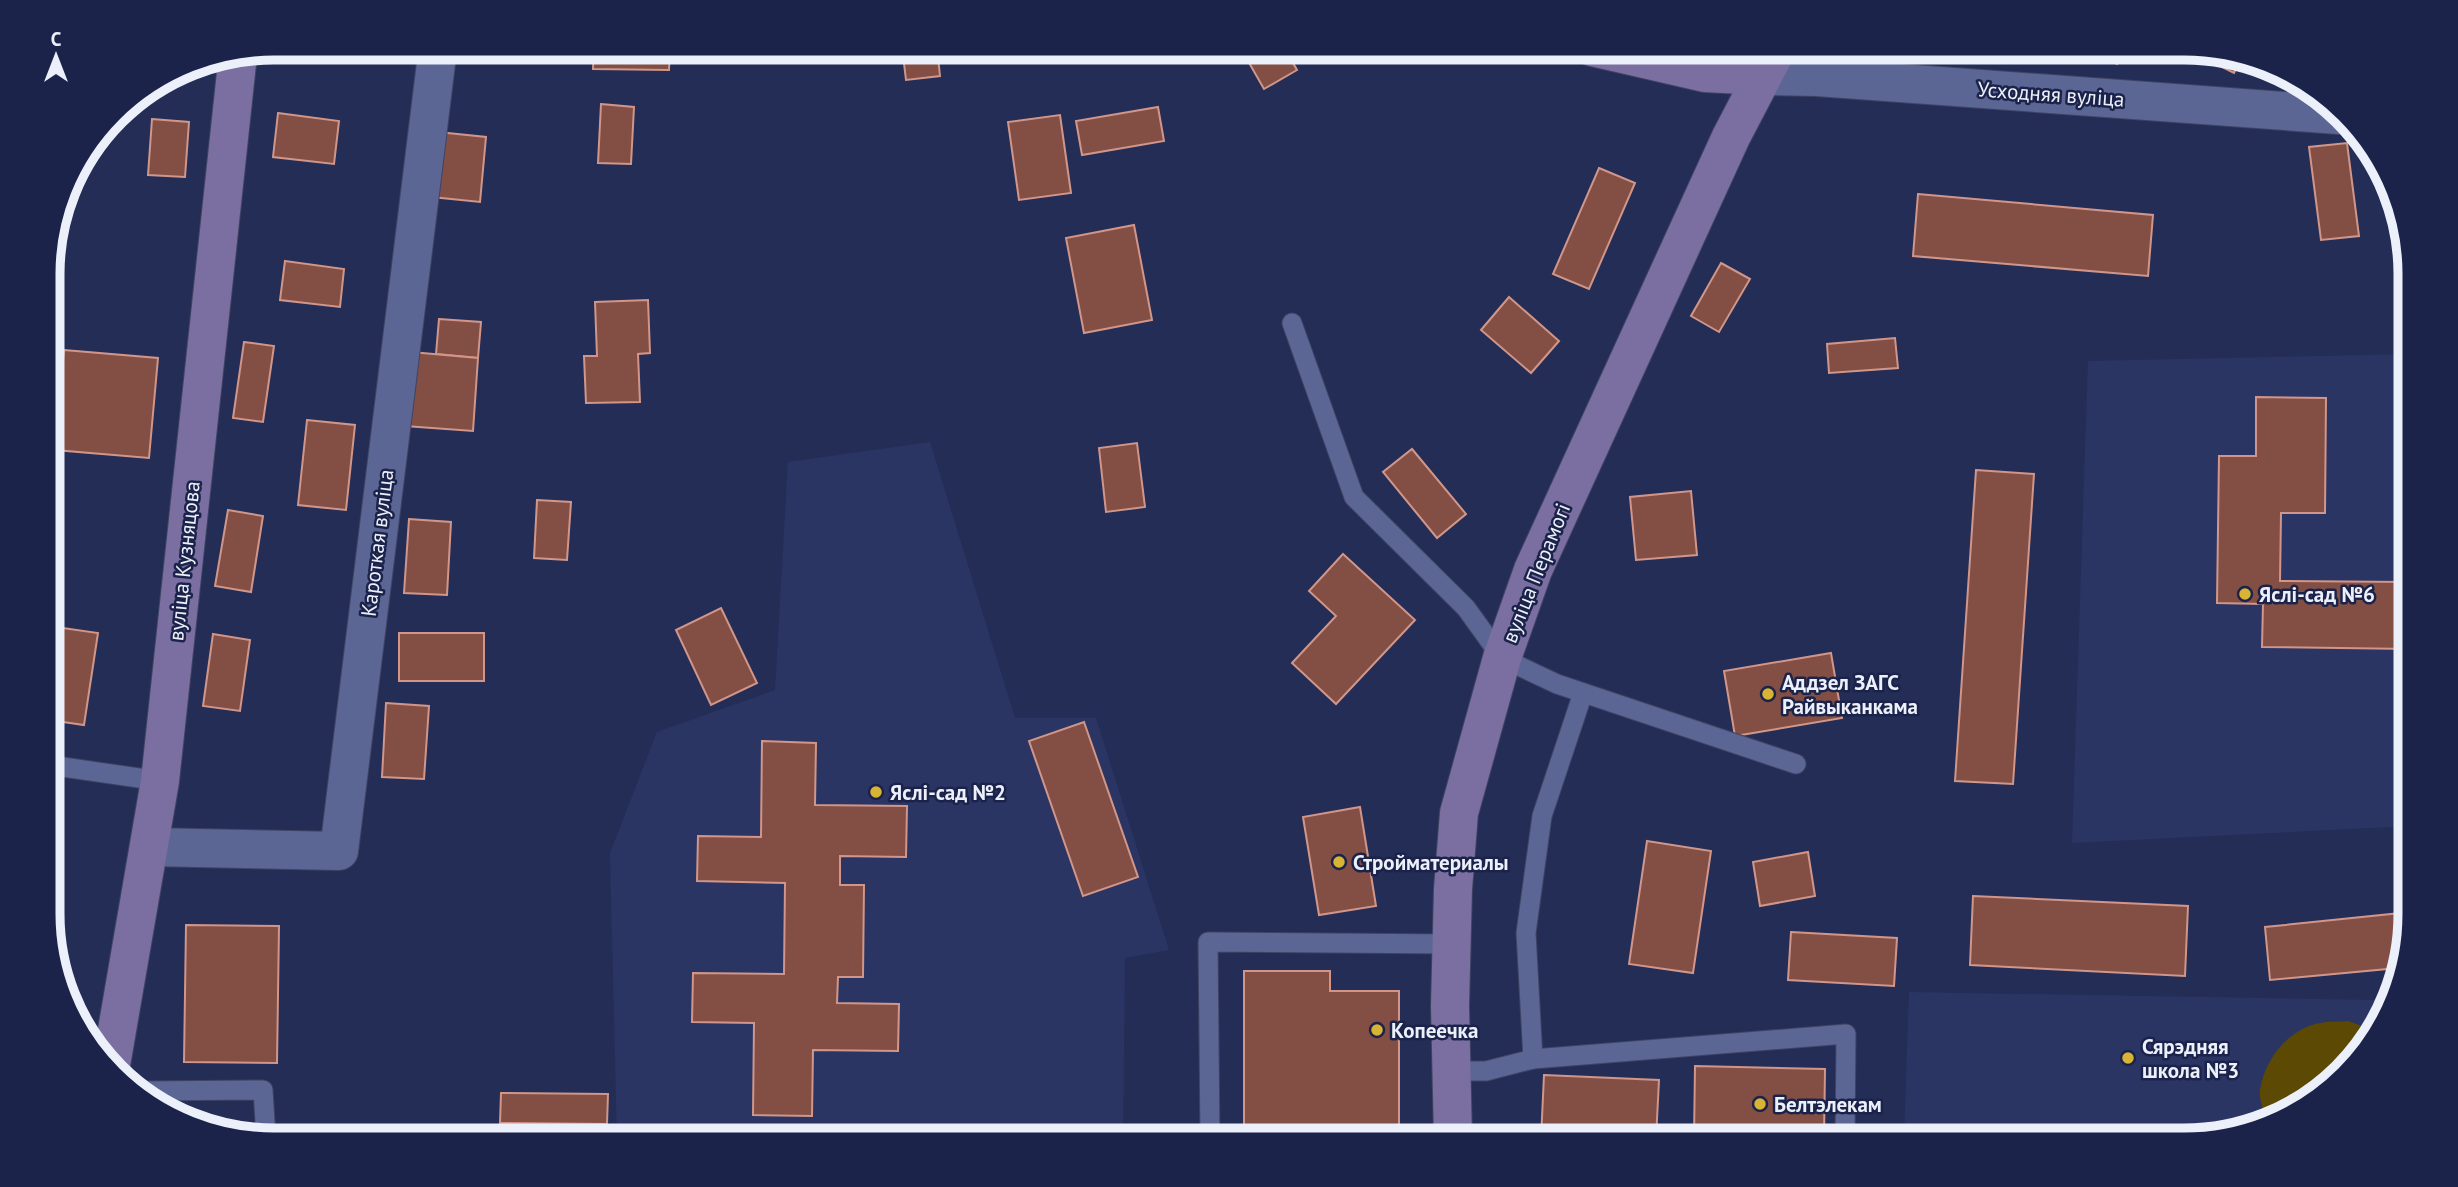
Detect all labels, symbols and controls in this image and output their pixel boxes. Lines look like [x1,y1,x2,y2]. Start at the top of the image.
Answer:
north arrow [21,21,91,91]
text: С [51,27,62,51]
street label: Усходняя вуліца [1977,75,2125,113]
street label: Кароткая вуліца [355,468,399,618]
street label: вуліца Кузняцова [162,480,206,642]
street label: вуліца Перамогі [1496,499,1576,647]
place label: Яслі-сад №6 [2259,581,2375,608]
marker: Яслі-сад №6 [2237,586,2253,602]
place label: Аддзел ЗАГС Райвыканкама [1782,669,1918,720]
marker: Аддзел ЗАГС Райвыканкама [1760,686,1776,702]
place label: Яслі-сад №2 [890,779,1006,806]
marker: Яслі-сад №2 [868,784,884,800]
place label: Стройматериалы [1353,849,1509,876]
marker: Стройматериалы [1331,854,1347,870]
place label: Копеечка [1391,1017,1478,1044]
marker: Копеечка [1369,1022,1385,1038]
place label: Сярэдняя школа №3 [2142,1033,2239,1084]
marker: Сярэдняя школа №3 [2120,1050,2136,1066]
place label: Белтэлекам [1774,1091,1882,1118]
marker: Белтэлекам [1752,1096,1768,1112]

